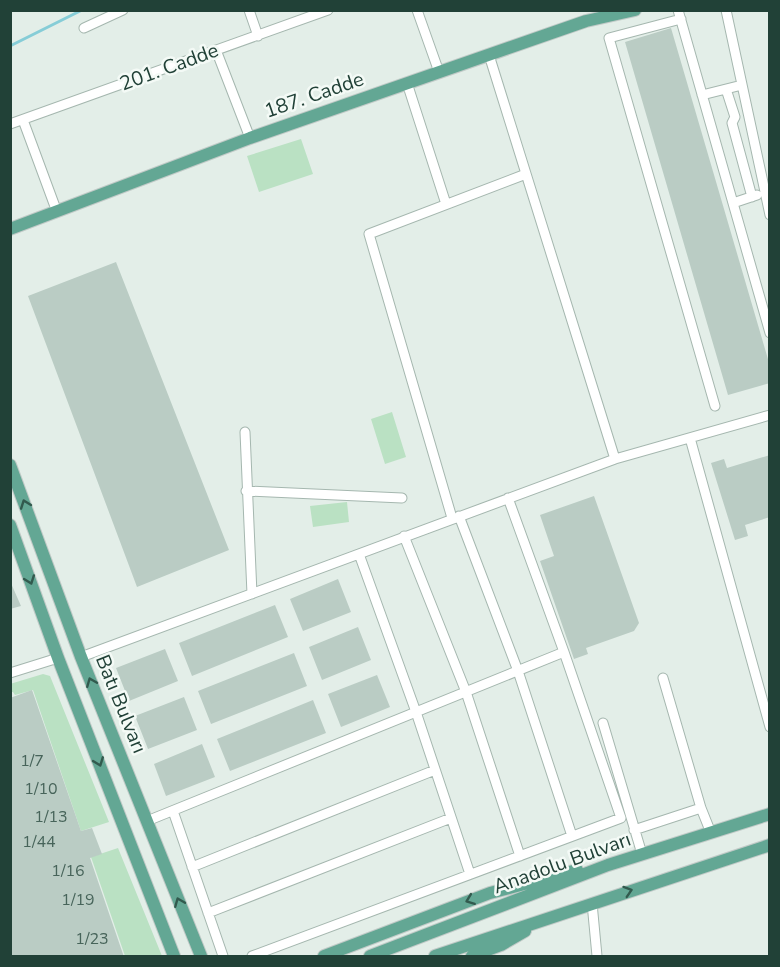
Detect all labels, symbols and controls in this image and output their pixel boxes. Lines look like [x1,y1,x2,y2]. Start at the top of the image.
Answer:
street label: 201. Cadde [116,37,222,97]
street label: 187. Cadde [261,65,367,125]
one-way arrow [20,499,32,510]
one-way arrow [23,574,36,585]
street label: Batı Bulvarı [89,651,153,757]
one-way arrow [86,677,98,688]
house number: 1/7 [20,750,44,772]
one-way arrow [91,757,104,767]
house number: 1/10 [24,778,58,800]
house number: 1/13 [34,806,68,828]
street label: Anadolu Bulvarı [489,826,635,900]
house number: 1/44 [22,831,56,853]
house number: 1/16 [51,860,85,882]
one-way arrow [622,886,633,899]
house number: 1/19 [61,889,95,911]
one-way arrow [466,893,476,906]
one-way arrow [174,897,187,908]
house number: 1/23 [75,928,109,950]

